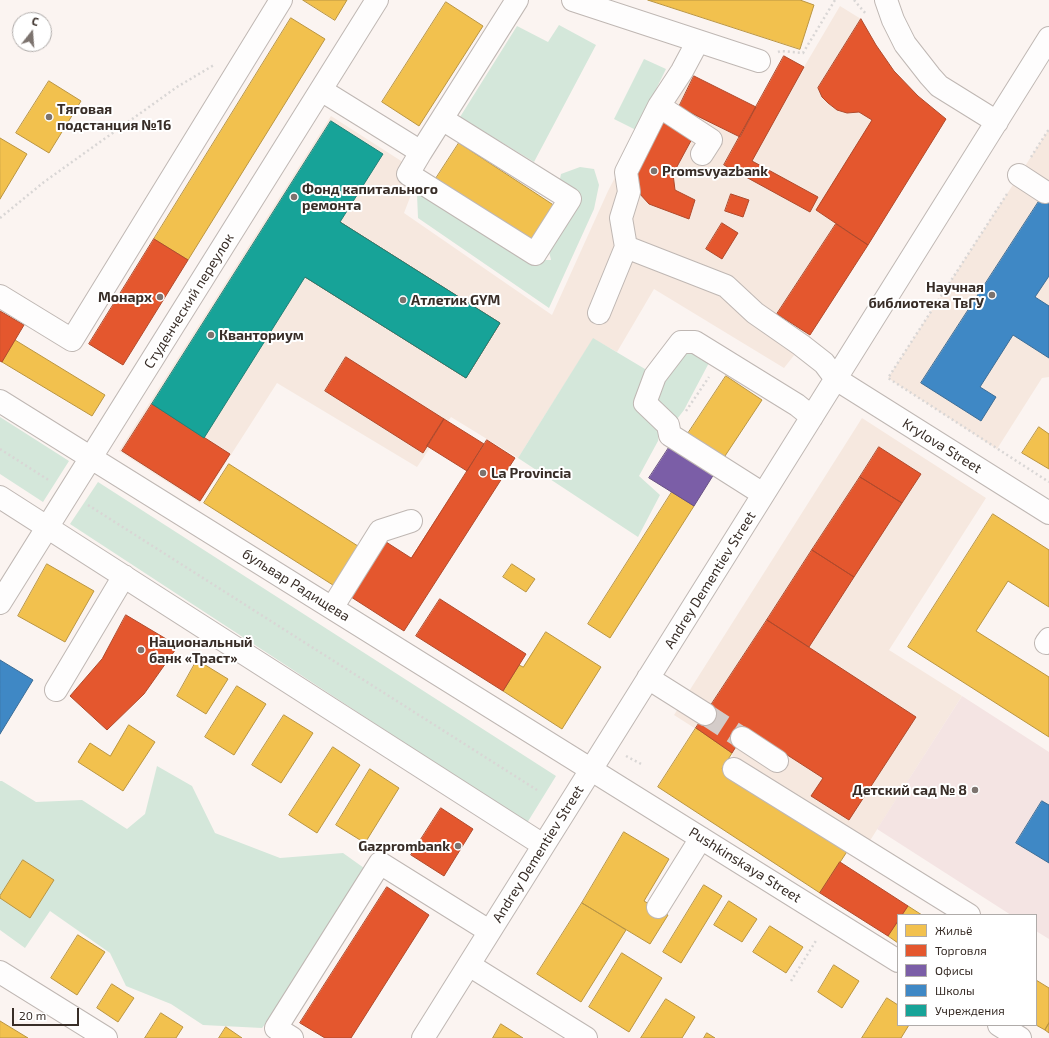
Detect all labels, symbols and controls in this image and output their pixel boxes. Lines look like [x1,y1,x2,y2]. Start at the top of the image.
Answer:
north arrow [12,12,52,52]
text: С [30,14,40,28]
place label: Тяговая подстанция №16 [57,101,171,134]
marker: Тяговая подстанция №16 [44,112,54,122]
place label: Promsvyazbank [662,163,768,179]
marker: Promsvyazbank [649,166,659,176]
place label: Фонд капитального ремонта [302,181,438,214]
marker: Фонд капитального ремонта [289,192,299,202]
street label: Студенческий переулок [140,230,238,372]
place label: Научная библиотека ТвГУ [868,279,984,312]
place label: Монарх [98,289,152,305]
marker: Научная библиотека ТвГУ [987,290,997,300]
marker: Монарх [155,292,165,302]
place label: Атлетик GYM [411,292,500,308]
marker: Атлетик GYM [398,295,408,305]
place label: Кванториум [219,327,304,343]
marker: Кванториум [206,330,216,340]
street label: Krylova Street [899,415,985,477]
place label: La Provincia [491,465,571,481]
marker: La Provincia [478,468,488,478]
street label: Andrey Dementiev Street [661,508,759,652]
street label: бульвар Радищева [239,545,353,625]
place label: Национальный банк «Траст» [149,634,253,666]
marker: Национальный банк «Траст» [136,645,146,655]
street label: Andrey Dementiev Street [489,782,587,926]
place label: Детский сад № 8 [852,782,967,798]
marker: Детский сад № 8 [970,785,980,795]
street label: Pushkinskaya Street [686,824,804,906]
place label: Gazprombank [358,838,450,854]
marker: Gazprombank [453,841,463,851]
legend [897,914,1037,1026]
text: Жильё [935,923,972,937]
text: Торговля [935,943,987,957]
text: Офисы [935,963,973,977]
text: Школы [935,983,975,997]
scale bar [14,1000,81,1026]
text: Учреждения [935,1003,1005,1017]
text: 20 m [19,1008,46,1022]

